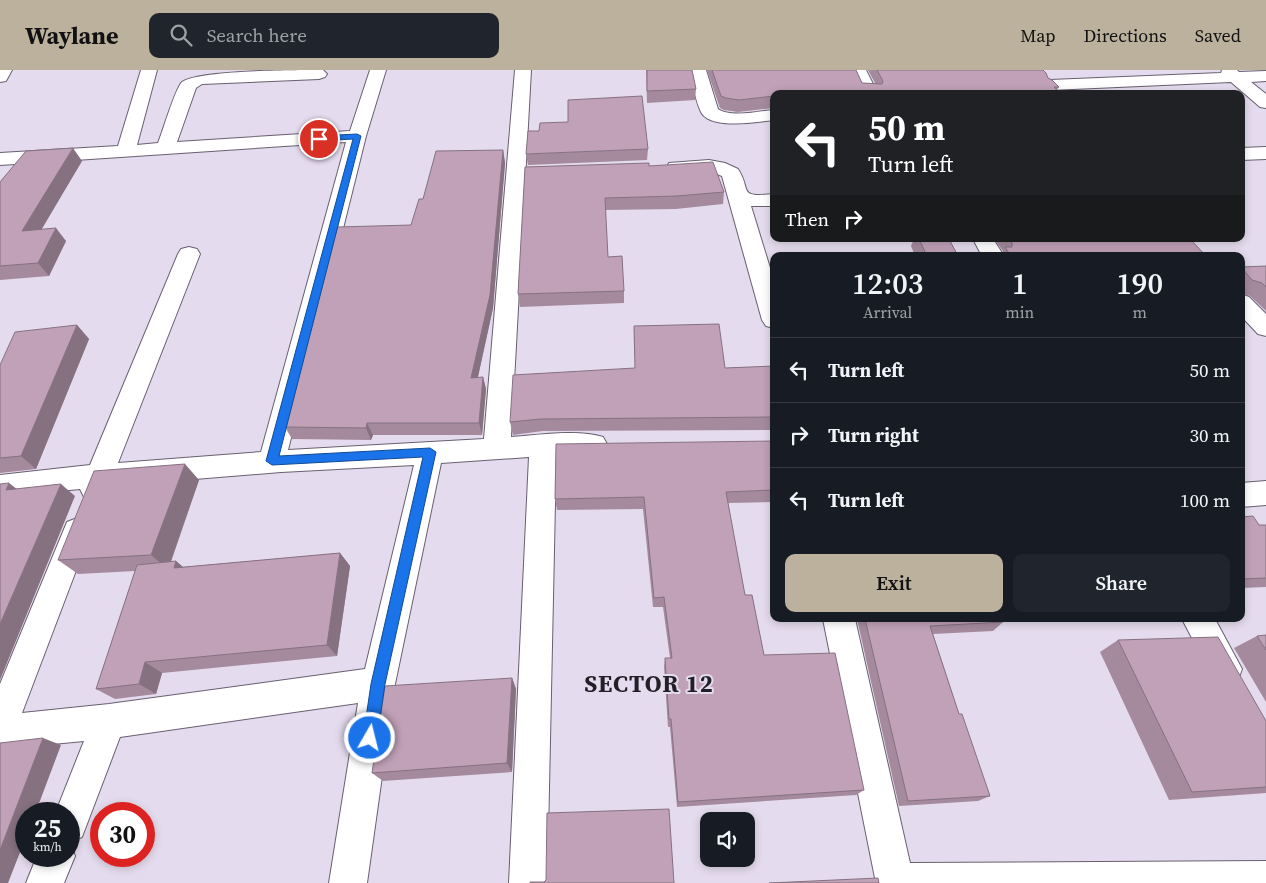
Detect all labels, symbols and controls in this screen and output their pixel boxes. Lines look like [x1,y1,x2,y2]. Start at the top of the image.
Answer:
search box [149,13,499,58]
text: Waylane [25,19,119,52]
icon: search [167,21,195,49]
text: Search here [207,22,307,48]
text: Map [1020,23,1056,48]
text: Directions [1084,23,1167,48]
text: Saved [1195,23,1241,48]
text: 50 m [868,104,945,152]
icon: left [785,110,850,175]
pin [298,118,340,160]
icon: arrive [305,125,333,153]
text: Turn left [868,149,953,179]
icon: right [839,205,867,233]
text: Then [785,206,829,232]
text: 12:03 [852,263,923,304]
text: 1 [1012,263,1028,304]
text: 190 [1116,263,1163,304]
text: Arrival [863,301,912,323]
text: min [1005,301,1034,323]
text: m [1132,301,1147,323]
icon: left [785,356,813,384]
text: Turn left [828,357,904,383]
text: 50 m [1189,357,1230,383]
icon: right [785,421,813,449]
text: Turn right [828,422,919,448]
text: 30 m [1189,422,1230,448]
icon: left [785,486,813,514]
text: Turn left [828,487,904,513]
text: 100 m [1180,487,1230,513]
button: Exit [785,554,1003,612]
button: Share [1013,554,1230,612]
district label: SECTOR 12 [584,667,714,700]
position arrow [343,711,395,763]
speed limit sign: 30 [90,802,155,867]
text: 25 [34,811,61,845]
map controls [700,812,755,867]
button: sound [700,812,755,867]
text: km/h [33,839,62,855]

